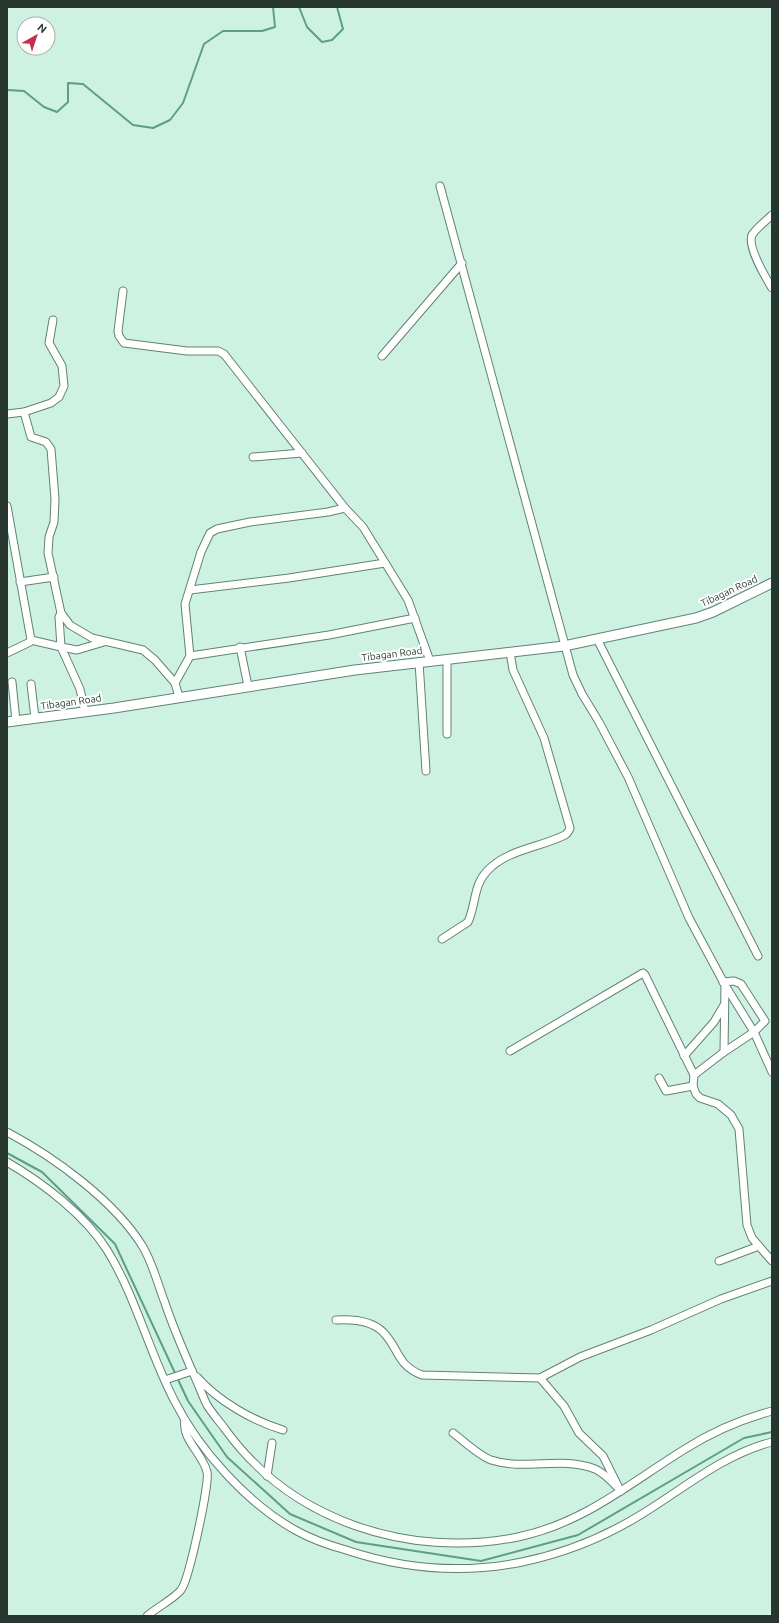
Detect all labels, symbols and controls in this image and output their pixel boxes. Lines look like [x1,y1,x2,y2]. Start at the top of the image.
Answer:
north arrow [16,16,56,56]
text: N [35,21,49,35]
street label: Tibagan Road [699,573,759,609]
street label: Tibagan Road [361,645,423,663]
street label: Tibagan Road [40,692,102,712]

